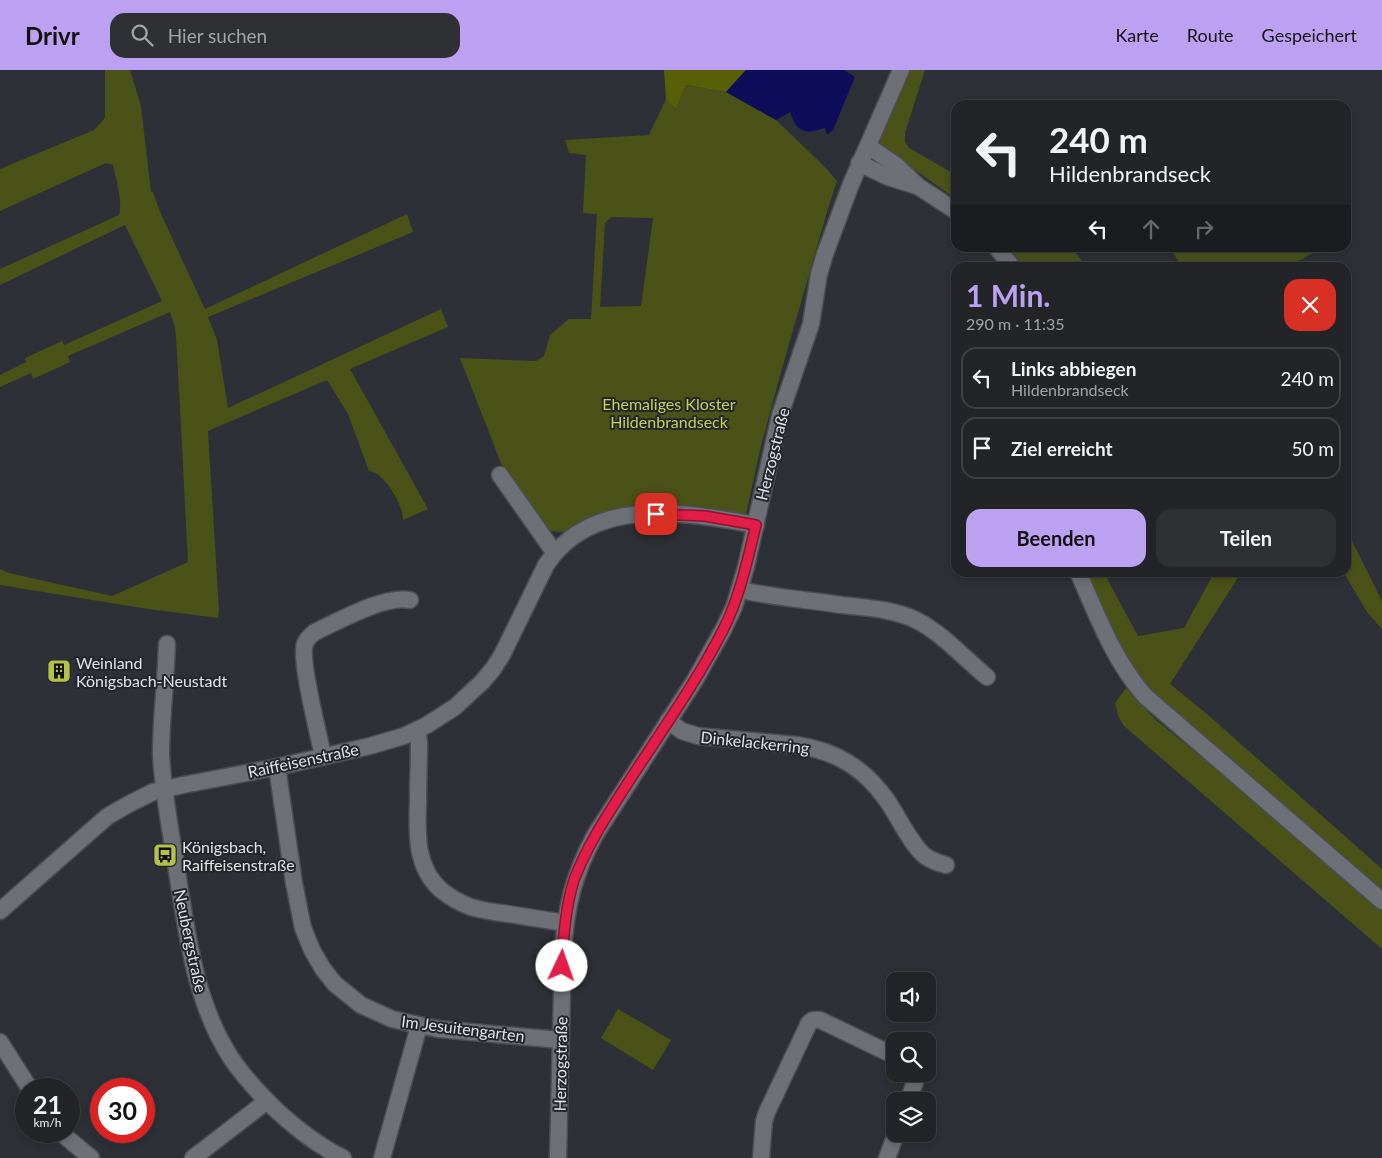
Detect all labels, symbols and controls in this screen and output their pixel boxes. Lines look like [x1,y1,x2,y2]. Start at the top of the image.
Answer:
search box [110,13,460,58]
text: Drivr [25,21,80,50]
icon: search [128,21,156,49]
text: Hier suchen [168,24,267,47]
text: Karte [1115,24,1159,46]
text: Route [1187,24,1234,46]
text: Gespeichert [1262,24,1357,46]
text: 240 m [1049,118,1148,160]
icon: left [966,120,1031,185]
text: Hildenbrandseck [1049,160,1211,187]
icon: left [1084,215,1112,243]
icon: ahead [1137,215,1165,243]
icon: right [1190,215,1218,243]
text: 1 Min. [966,277,1051,313]
button: close [1284,279,1336,331]
text: 290 m · 11:35 [966,314,1065,333]
text: Links abbiegen [1011,357,1136,380]
icon: left [968,364,996,392]
text: 240 m [1280,367,1334,390]
text: Hildenbrandseck [1011,380,1129,399]
park label: Ehemaliges Kloster Hildenbrandseck [602,394,736,431]
street label: Herzogstraße [751,406,793,502]
icon: arrive [968,434,996,462]
text: Ziel erreicht [1011,437,1113,460]
text: 50 m [1291,437,1334,460]
pin [635,493,677,535]
icon: arrive [642,500,670,528]
button: Beenden [966,509,1146,567]
button: Teilen [1156,509,1336,567]
place label: Weinland Königsbach-Neustadt [76,653,227,690]
building icon: Weinland Königsbach-Neustadt [46,658,72,684]
street label: Dinkelackerring [700,727,810,757]
street label: Raiffeisenstraße [246,739,360,781]
place label: Königsbach, Raiffeisenstraße [182,837,295,874]
bus stop icon: Königsbach, Raiffeisenstraße [152,842,178,868]
street label: Neubergstraße [171,888,211,994]
position arrow [535,939,587,991]
map controls [886,972,936,1142]
button: sound [886,972,936,1022]
street label: Im Jesuitengarten [400,1011,526,1045]
street label: Herzogstraße [550,1016,570,1112]
button: search [886,1032,936,1082]
speed limit sign: 30 [90,1078,155,1143]
text: 21 [33,1089,62,1119]
button: layers [886,1092,936,1142]
text: km/h [33,1115,62,1130]

